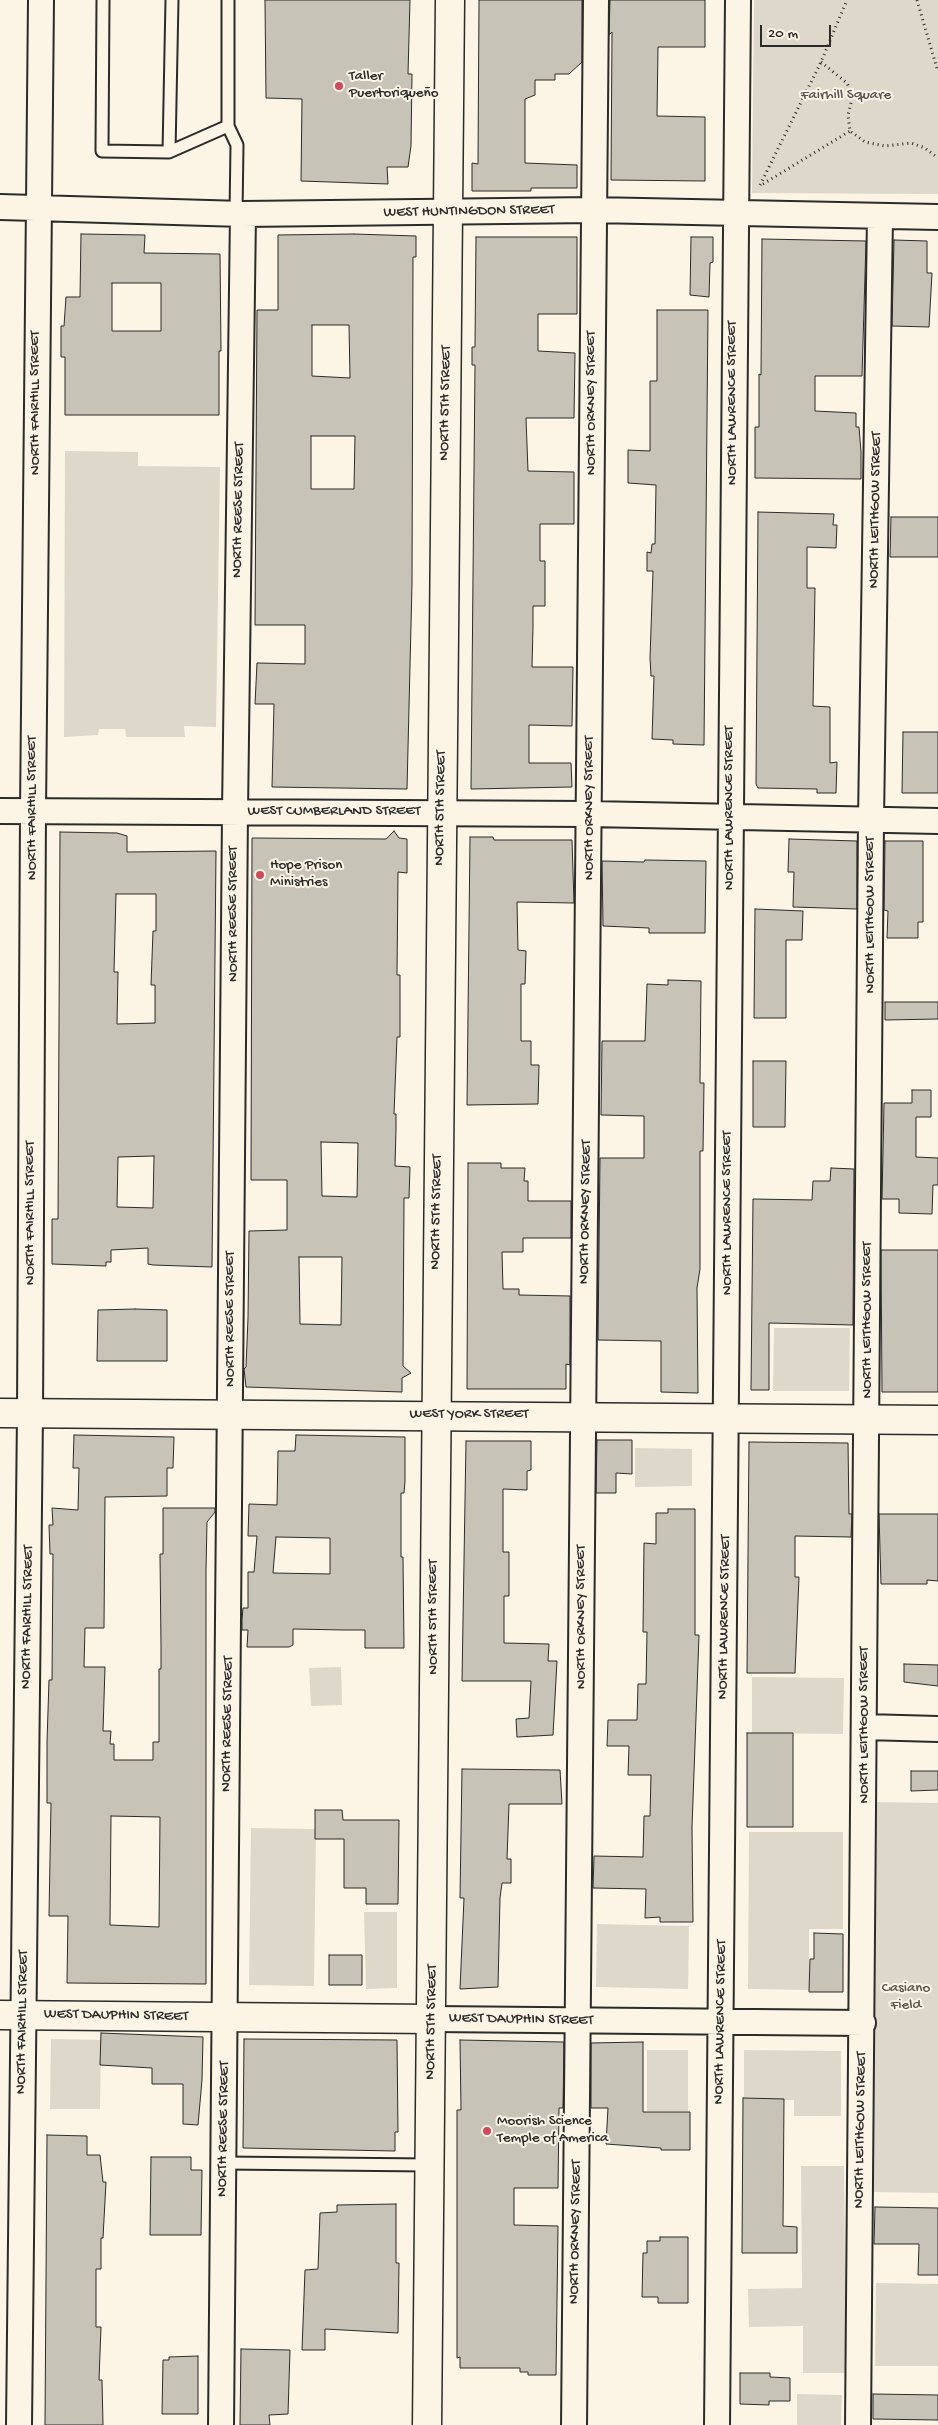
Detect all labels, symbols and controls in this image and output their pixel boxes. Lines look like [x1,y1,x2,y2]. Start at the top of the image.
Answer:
scale bar [763,15,834,47]
text: 20 m [768,25,798,43]
place label: Taller Puertoriqueño [349,68,439,103]
marker: Taller Puertoriqueño [333,80,345,92]
park label: Fairhill Square [801,87,891,105]
street label: WEST HUNTINGDON STREET [383,202,555,222]
street label: NORTH LAWRENCE STREET [724,321,742,485]
street label: NORTH FAIRHILL STREET [27,331,45,475]
street label: NORTH ORKNEY STREET [583,331,601,475]
street label: NORTH 5TH STREET [436,345,456,461]
street label: NORTH LEITHGOW STREET [866,431,886,589]
street label: NORTH REESE STREET [229,442,249,578]
street label: NORTH LAWRENCE STREET [721,726,739,890]
street label: NORTH FAIRHILL STREET [24,736,42,880]
street label: NORTH ORKNEY STREET [581,736,599,880]
street label: NORTH 5TH STREET [431,750,451,866]
street label: WEST CUMBERLAND STREET [248,803,420,821]
street label: NORTH LEITHGOW STREET [862,836,880,994]
street label: NORTH REESE STREET [225,846,243,982]
place label: Hope Prison Ministries [270,857,342,892]
marker: Hope Prison Ministries [254,869,266,881]
street label: NORTH LAWRENCE STREET [719,1131,737,1295]
street label: NORTH ORKNEY STREET [576,1140,596,1284]
street label: NORTH FAIRHILL STREET [22,1141,40,1285]
street label: NORTH 5TH STREET [427,1154,447,1270]
street label: NORTH LEITHGOW STREET [859,1241,877,1399]
street label: NORTH REESE STREET [222,1251,240,1387]
street label: WEST YORK STREET [409,1406,529,1424]
street label: NORTH LAWRENCE STREET [715,1534,735,1700]
street label: NORTH FAIRHILL STREET [18,1545,38,1689]
street label: NORTH ORKNEY STREET [573,1545,591,1689]
street label: NORTH 5TH STREET [425,1559,443,1675]
street label: NORTH LEITHGOW STREET [856,1646,874,1804]
street label: NORTH REESE STREET [218,1656,238,1792]
street label: NORTH LAWRENCE STREET [711,1939,731,2105]
street label: NORTH FAIRHILL STREET [13,1950,33,2094]
street label: NORTH 5TH STREET [422,1964,442,2080]
park label: Casiano Field [882,1980,930,2015]
street label: WEST DAUPHIN STREET [44,2006,188,2026]
street label: WEST DAUPHIN STREET [449,2010,593,2030]
street label: NORTH LEITHGOW STREET [851,2051,871,2209]
street label: NORTH REESE STREET [214,2061,234,2197]
place label: Moorish Science Temple of America [497,2113,608,2148]
marker: Moorish Science Temple of America [481,2125,493,2137]
street label: NORTH ORKNEY STREET [566,2160,586,2304]

